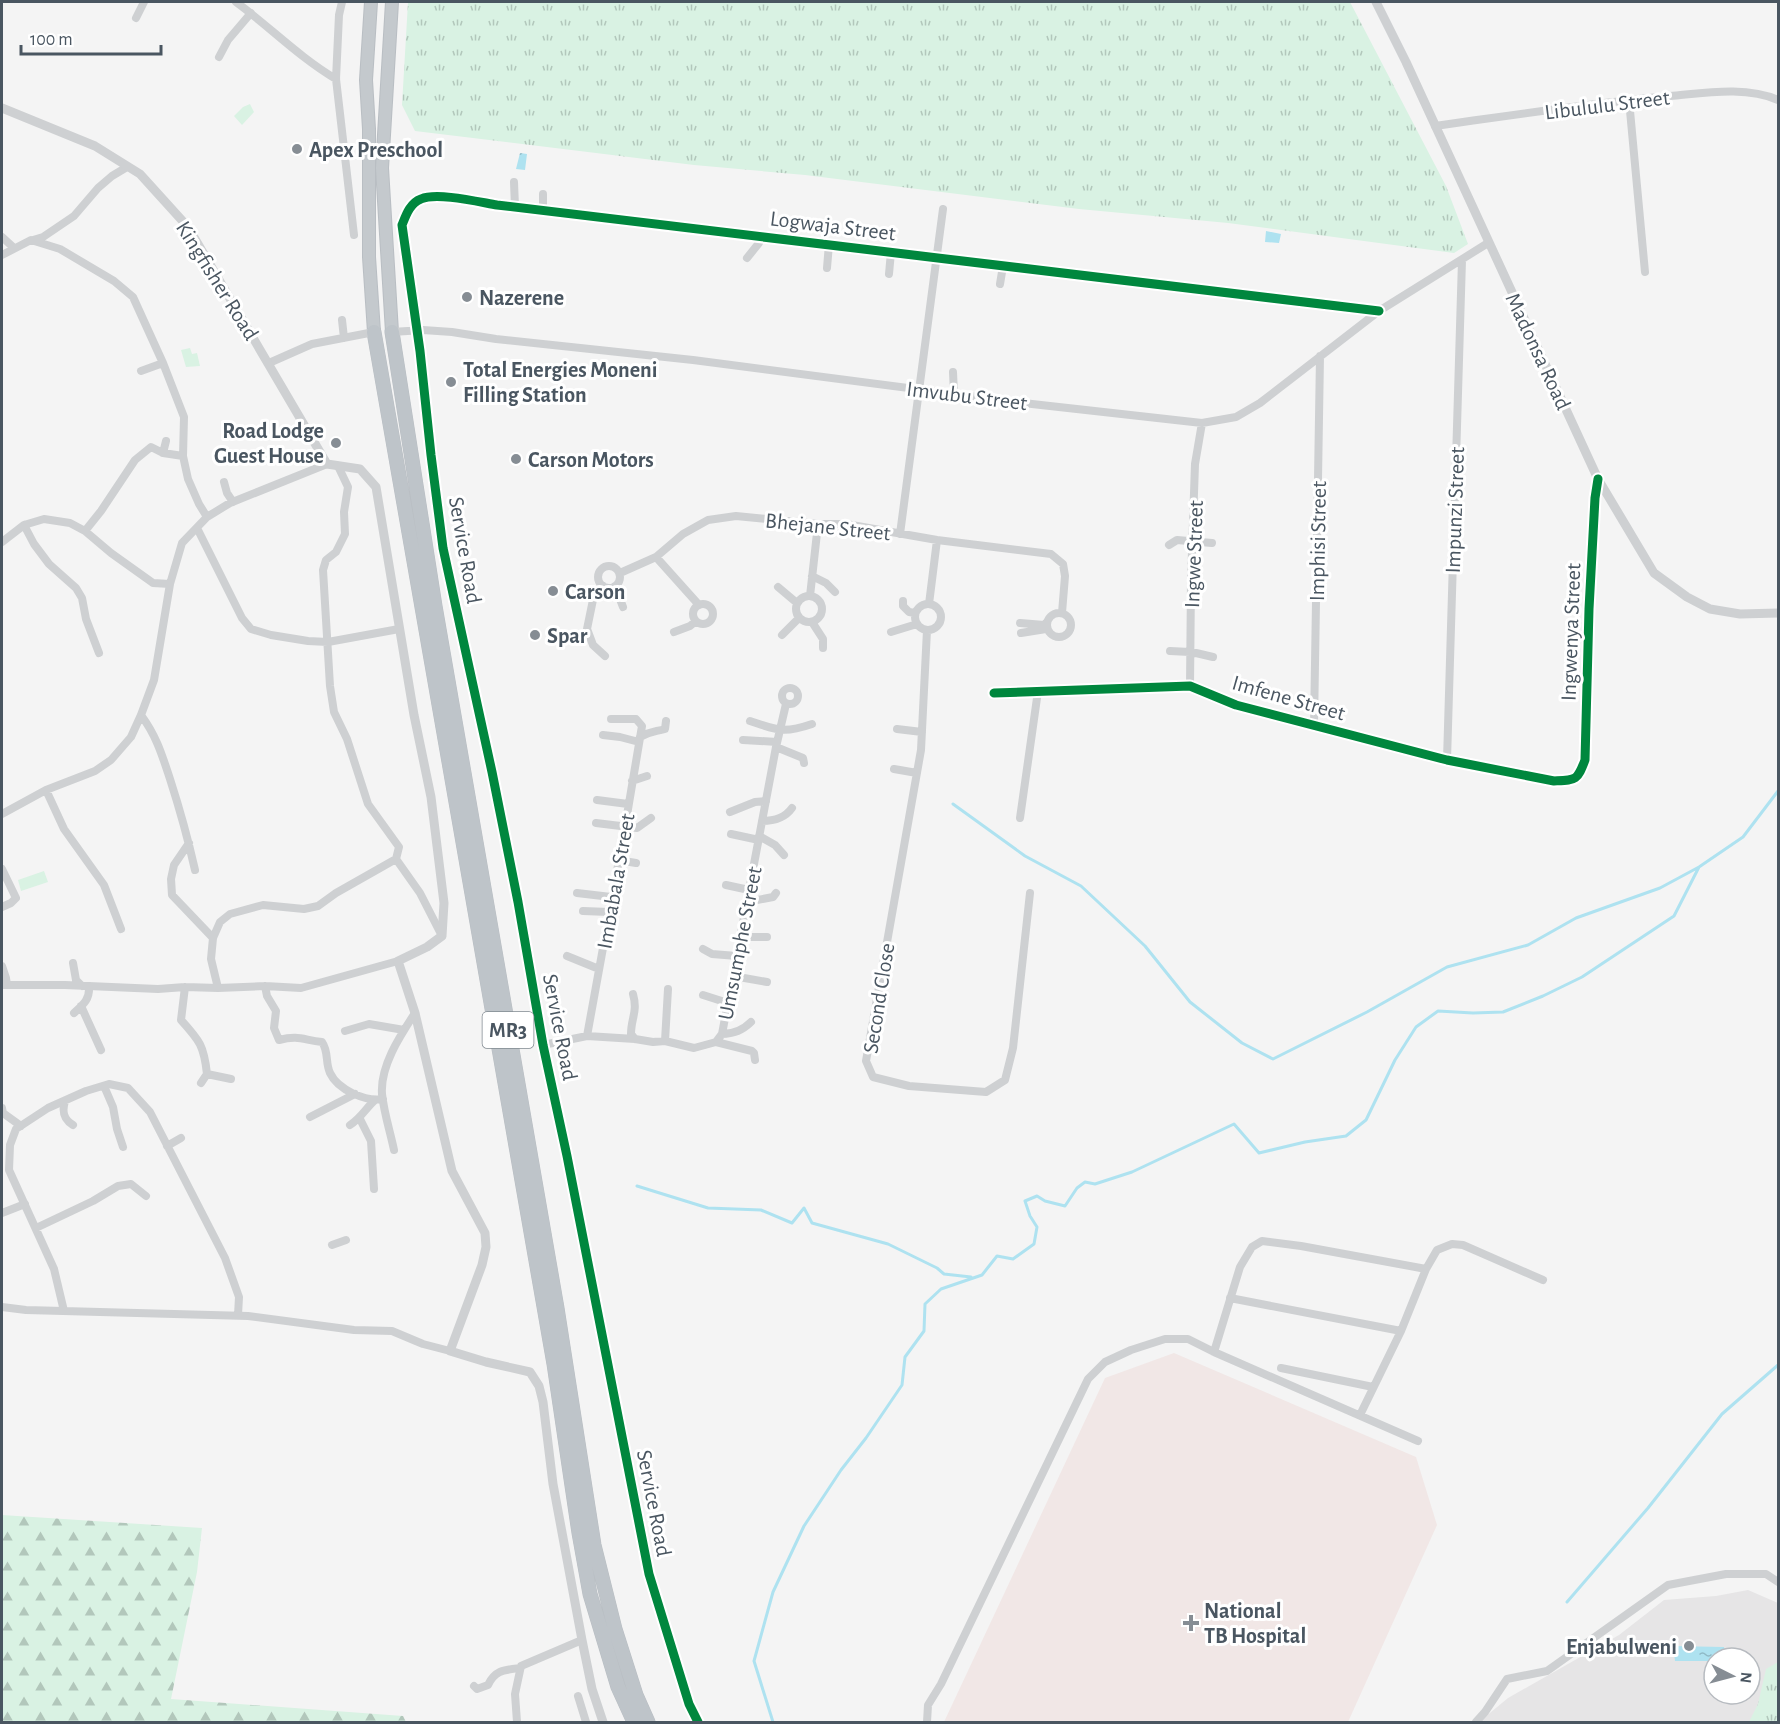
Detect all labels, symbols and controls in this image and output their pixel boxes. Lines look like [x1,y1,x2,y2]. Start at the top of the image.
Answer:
scale bar [21,18,160,56]
text: 100 m [30,31,73,49]
street label: Libululu Street [1543,86,1671,124]
place label: Apex Preschool [309,139,443,161]
marker: Apex Preschool [290,142,304,156]
street label: Logwaja Street [769,207,897,245]
street label: Kingfisher Road [172,217,262,344]
place label: Nazerene [479,287,564,309]
marker: Nazerene [460,290,474,304]
street label: Madonsa Road [1501,290,1575,413]
place label: Total Energies Moneni Filling Station [463,359,657,406]
marker: Total Energies Moneni Filling Station [444,375,458,389]
street label: Imvubu Street [905,378,1028,414]
place label: Road Lodge Guest House [214,420,324,467]
marker: Road Lodge Guest House [329,436,343,450]
street label: Impunzi Street [1442,446,1468,574]
place label: Carson Motors [528,449,654,471]
marker: Carson Motors [509,452,523,466]
street label: Imphisi Street [1306,481,1330,601]
street label: Service Road [445,495,485,605]
street label: Ingwe Street [1181,500,1207,608]
street label: Bhejane Street [764,509,892,545]
street label: Ingwenya Street [1558,563,1584,701]
place label: Carson [565,581,625,603]
marker: Carson [546,584,560,598]
place label: Spar [547,625,588,647]
marker: Spar [528,628,542,642]
street label: Imfene Street [1230,671,1348,725]
street label: Imbabala Street [593,812,639,951]
street label: Umsumphe Street [714,865,766,1022]
street label: Second Close [859,941,899,1055]
street label: Service Road [539,972,581,1082]
road number: MR3 [482,1012,534,1048]
street label: Service Road [633,1448,675,1558]
place label: National TB Hospital [1204,1600,1306,1647]
marker: National TB Hospital [1182,1614,1200,1632]
place label: Enjabulweni [1566,1636,1677,1659]
marker: Enjabulweni [1682,1639,1696,1653]
north arrow [1702,1646,1762,1706]
text: N [1737,1671,1754,1684]

